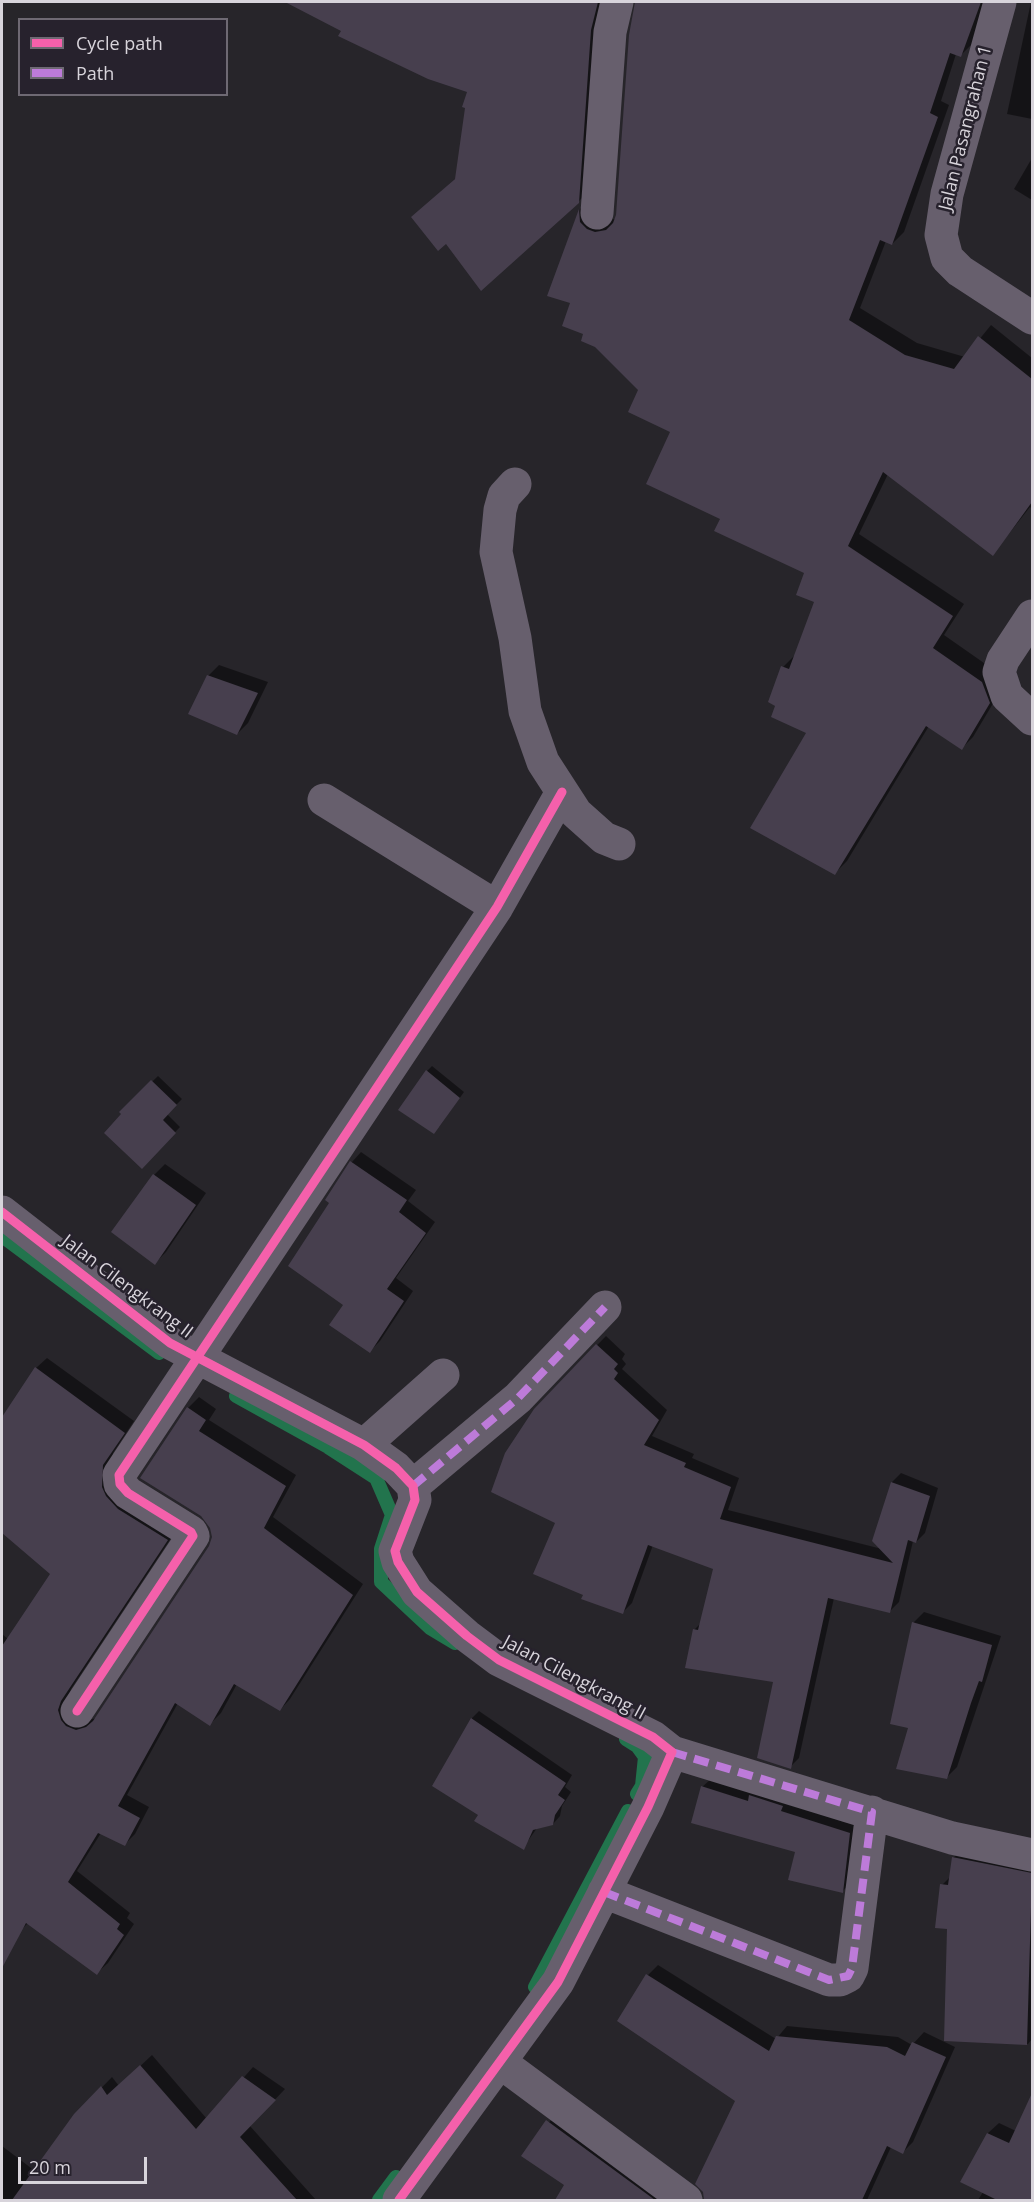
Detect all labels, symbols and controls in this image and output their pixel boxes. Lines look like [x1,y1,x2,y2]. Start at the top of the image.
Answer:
legend [18,18,228,96]
text: Cycle path [76,31,163,55]
street label: Jalan Pasangrahan 1 [935,43,997,213]
text: Path [76,61,114,85]
street label: Jalan Cilengkrang II [57,1231,197,1343]
street label: Jalan Cilengkrang II [499,1631,649,1725]
scale bar [21,2145,150,2183]
text: 20 m [29,2155,71,2179]

